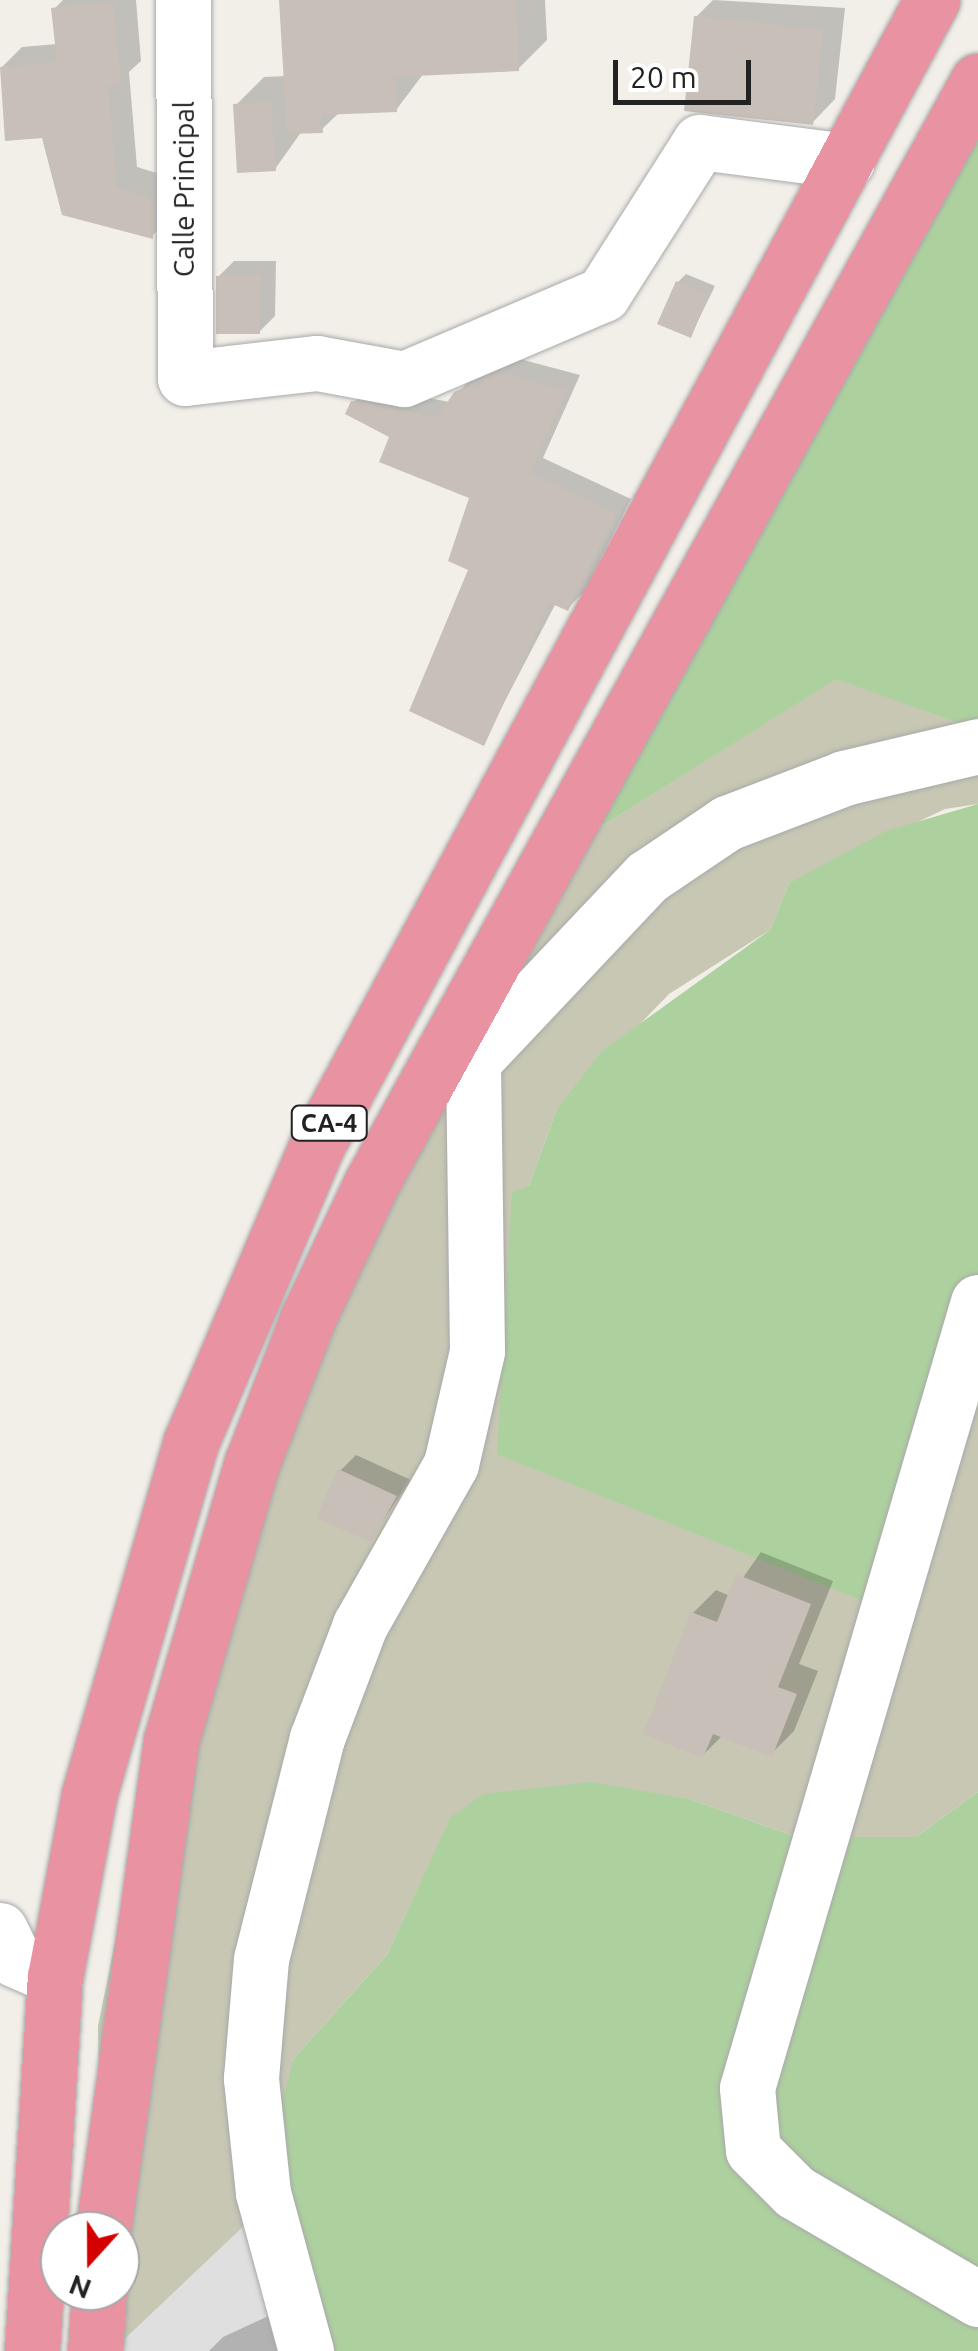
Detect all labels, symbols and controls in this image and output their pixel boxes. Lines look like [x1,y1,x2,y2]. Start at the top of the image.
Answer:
scale bar [618,40,756,102]
text: 20 m [630,60,697,94]
street label: Calle Principal [167,101,201,277]
road number: CA-4 [289,1103,369,1143]
north arrow [40,2211,140,2311]
text: N [64,2269,95,2306]

